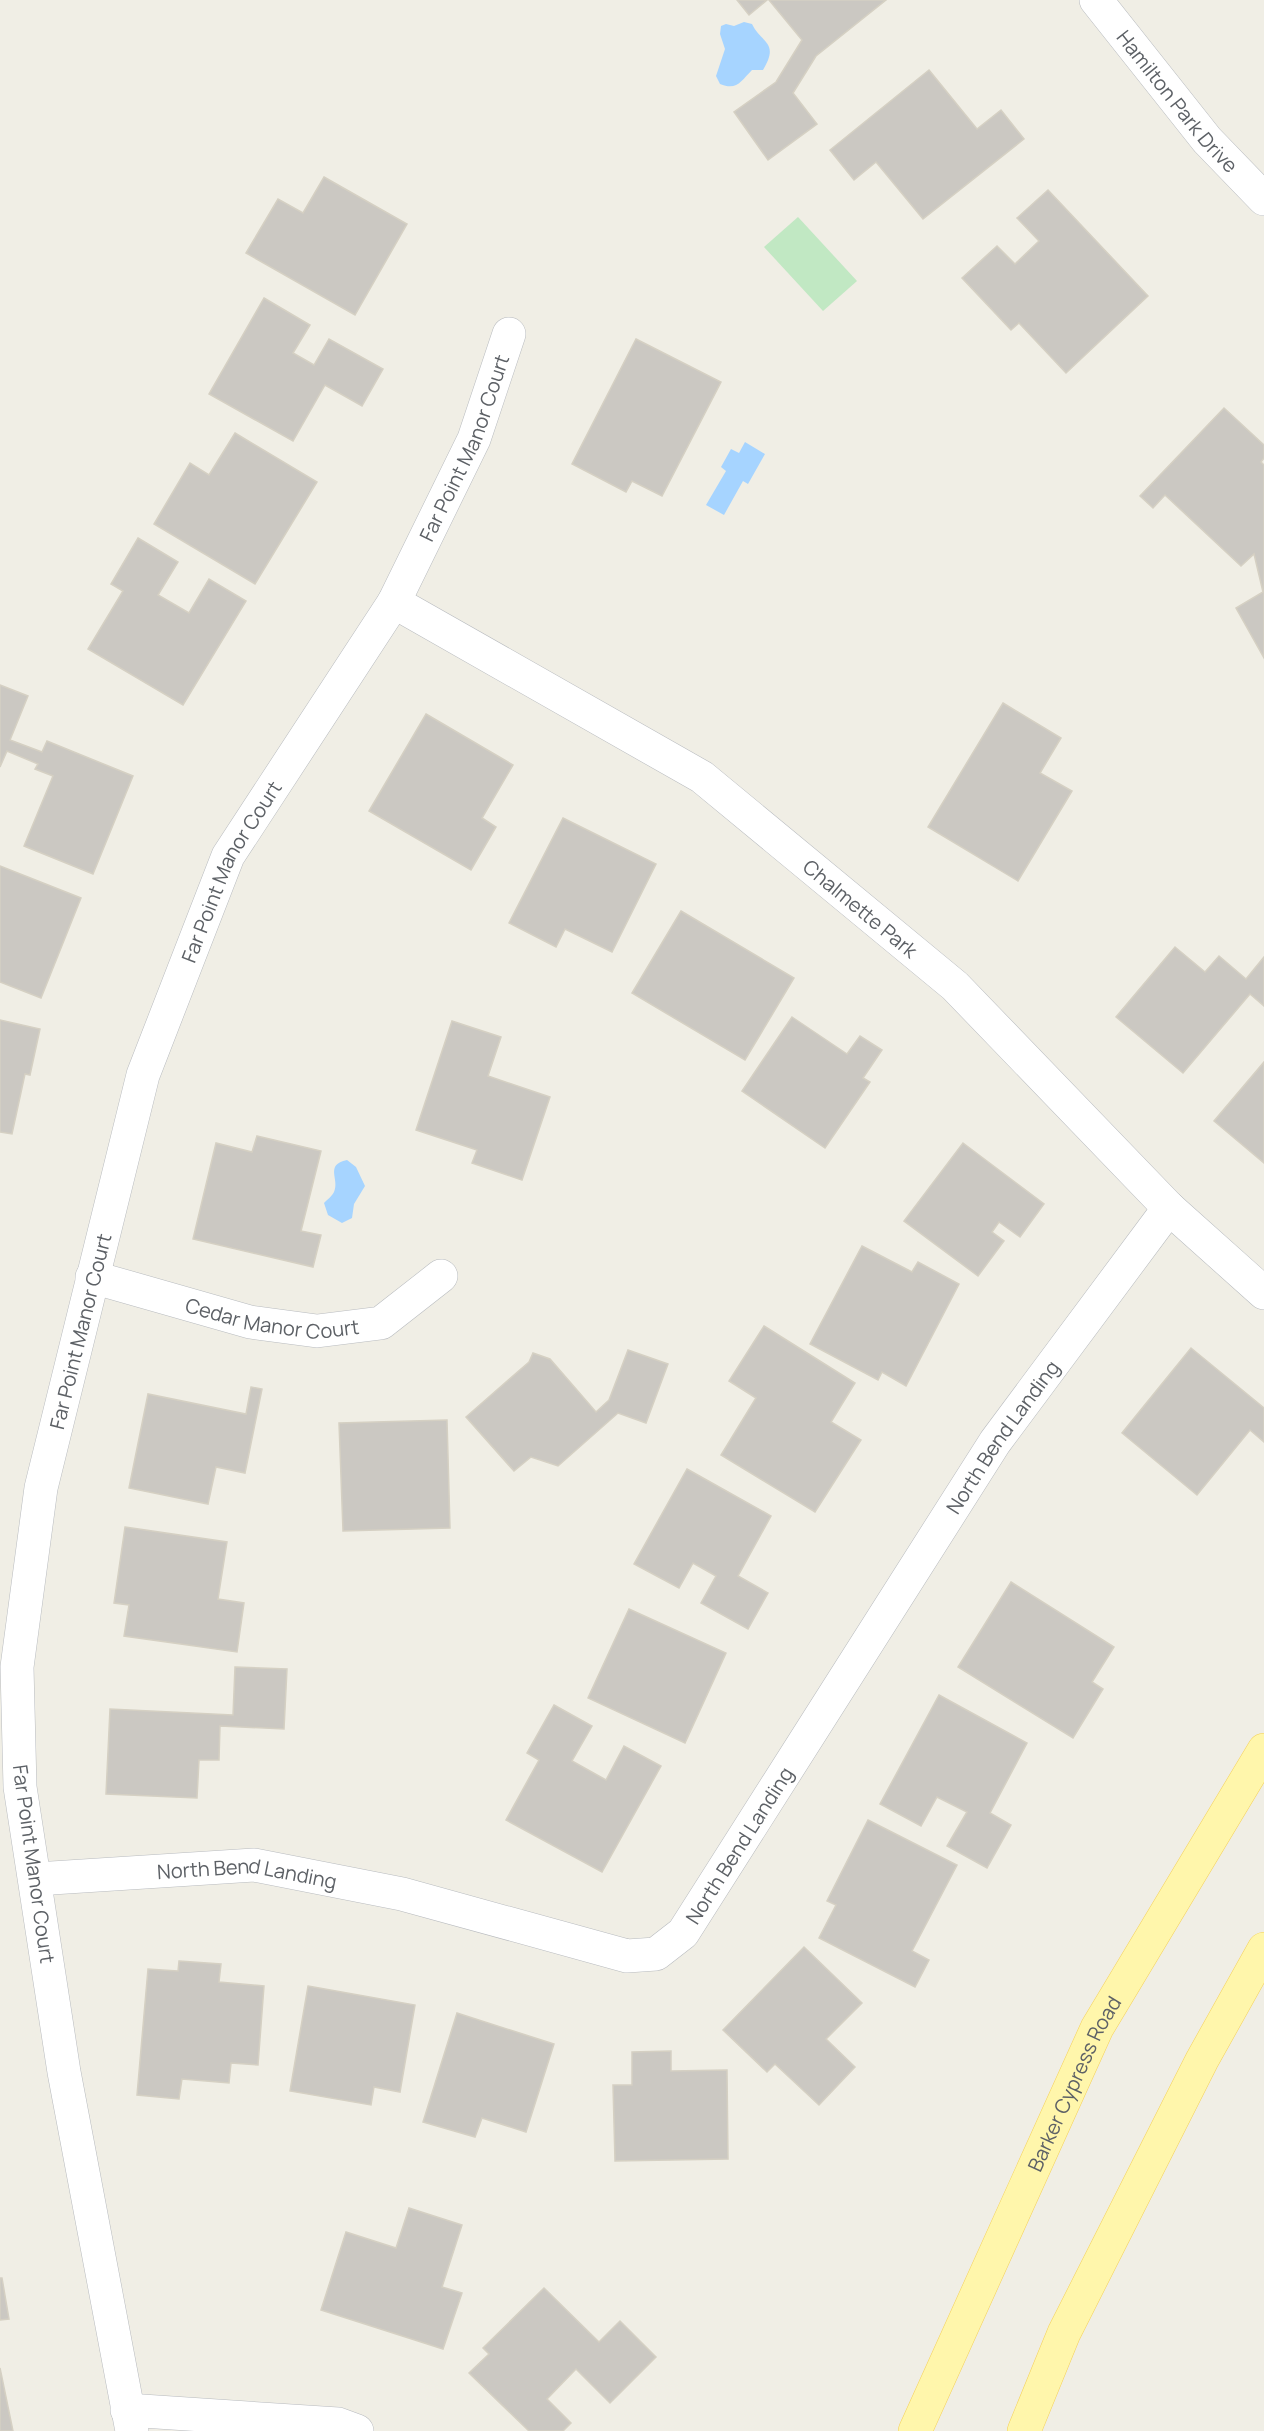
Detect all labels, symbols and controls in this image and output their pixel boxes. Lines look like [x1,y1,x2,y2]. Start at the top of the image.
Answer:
street label: Hamilton Park Drive [1111,24,1244,178]
street label: Far Point Manor Court [413,351,515,546]
street label: Far Point Manor Court [175,775,287,966]
street label: Chalmette Park [798,853,924,964]
street label: Far Point Manor Court [43,1231,117,1432]
street label: Cedar Manor Court [182,1291,361,1345]
street label: North Bend Landing [939,1354,1065,1519]
street label: North Bend Landing [679,1761,799,1929]
street label: Far Point Manor Court [7,1763,61,1965]
street label: North Bend Landing [156,1851,339,1894]
street label: Barker Cypress Road [1021,1991,1127,2176]

